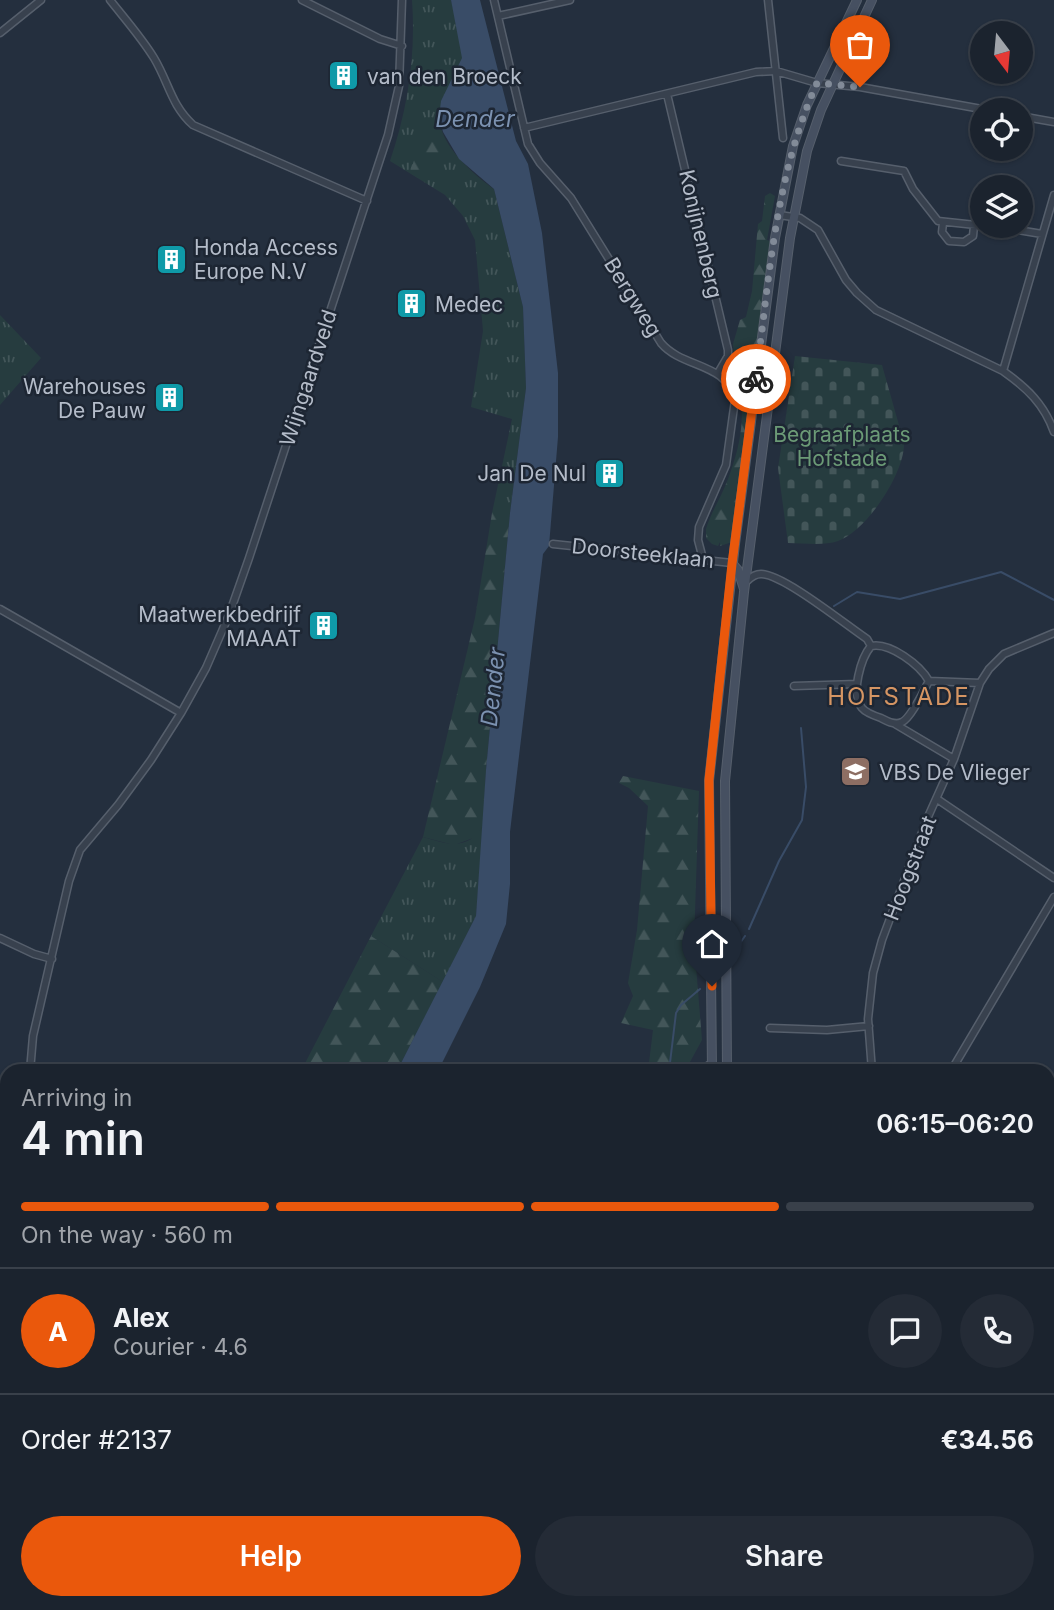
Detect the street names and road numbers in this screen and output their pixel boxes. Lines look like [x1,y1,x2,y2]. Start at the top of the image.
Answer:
street label: Konijnenberg [674,167,728,301]
street label: Bergweg [599,253,667,341]
street label: Wijngaardveld [274,307,342,449]
street label: Doorsteeklaan [571,533,715,573]
street label: Hoogstraat [879,812,941,924]

